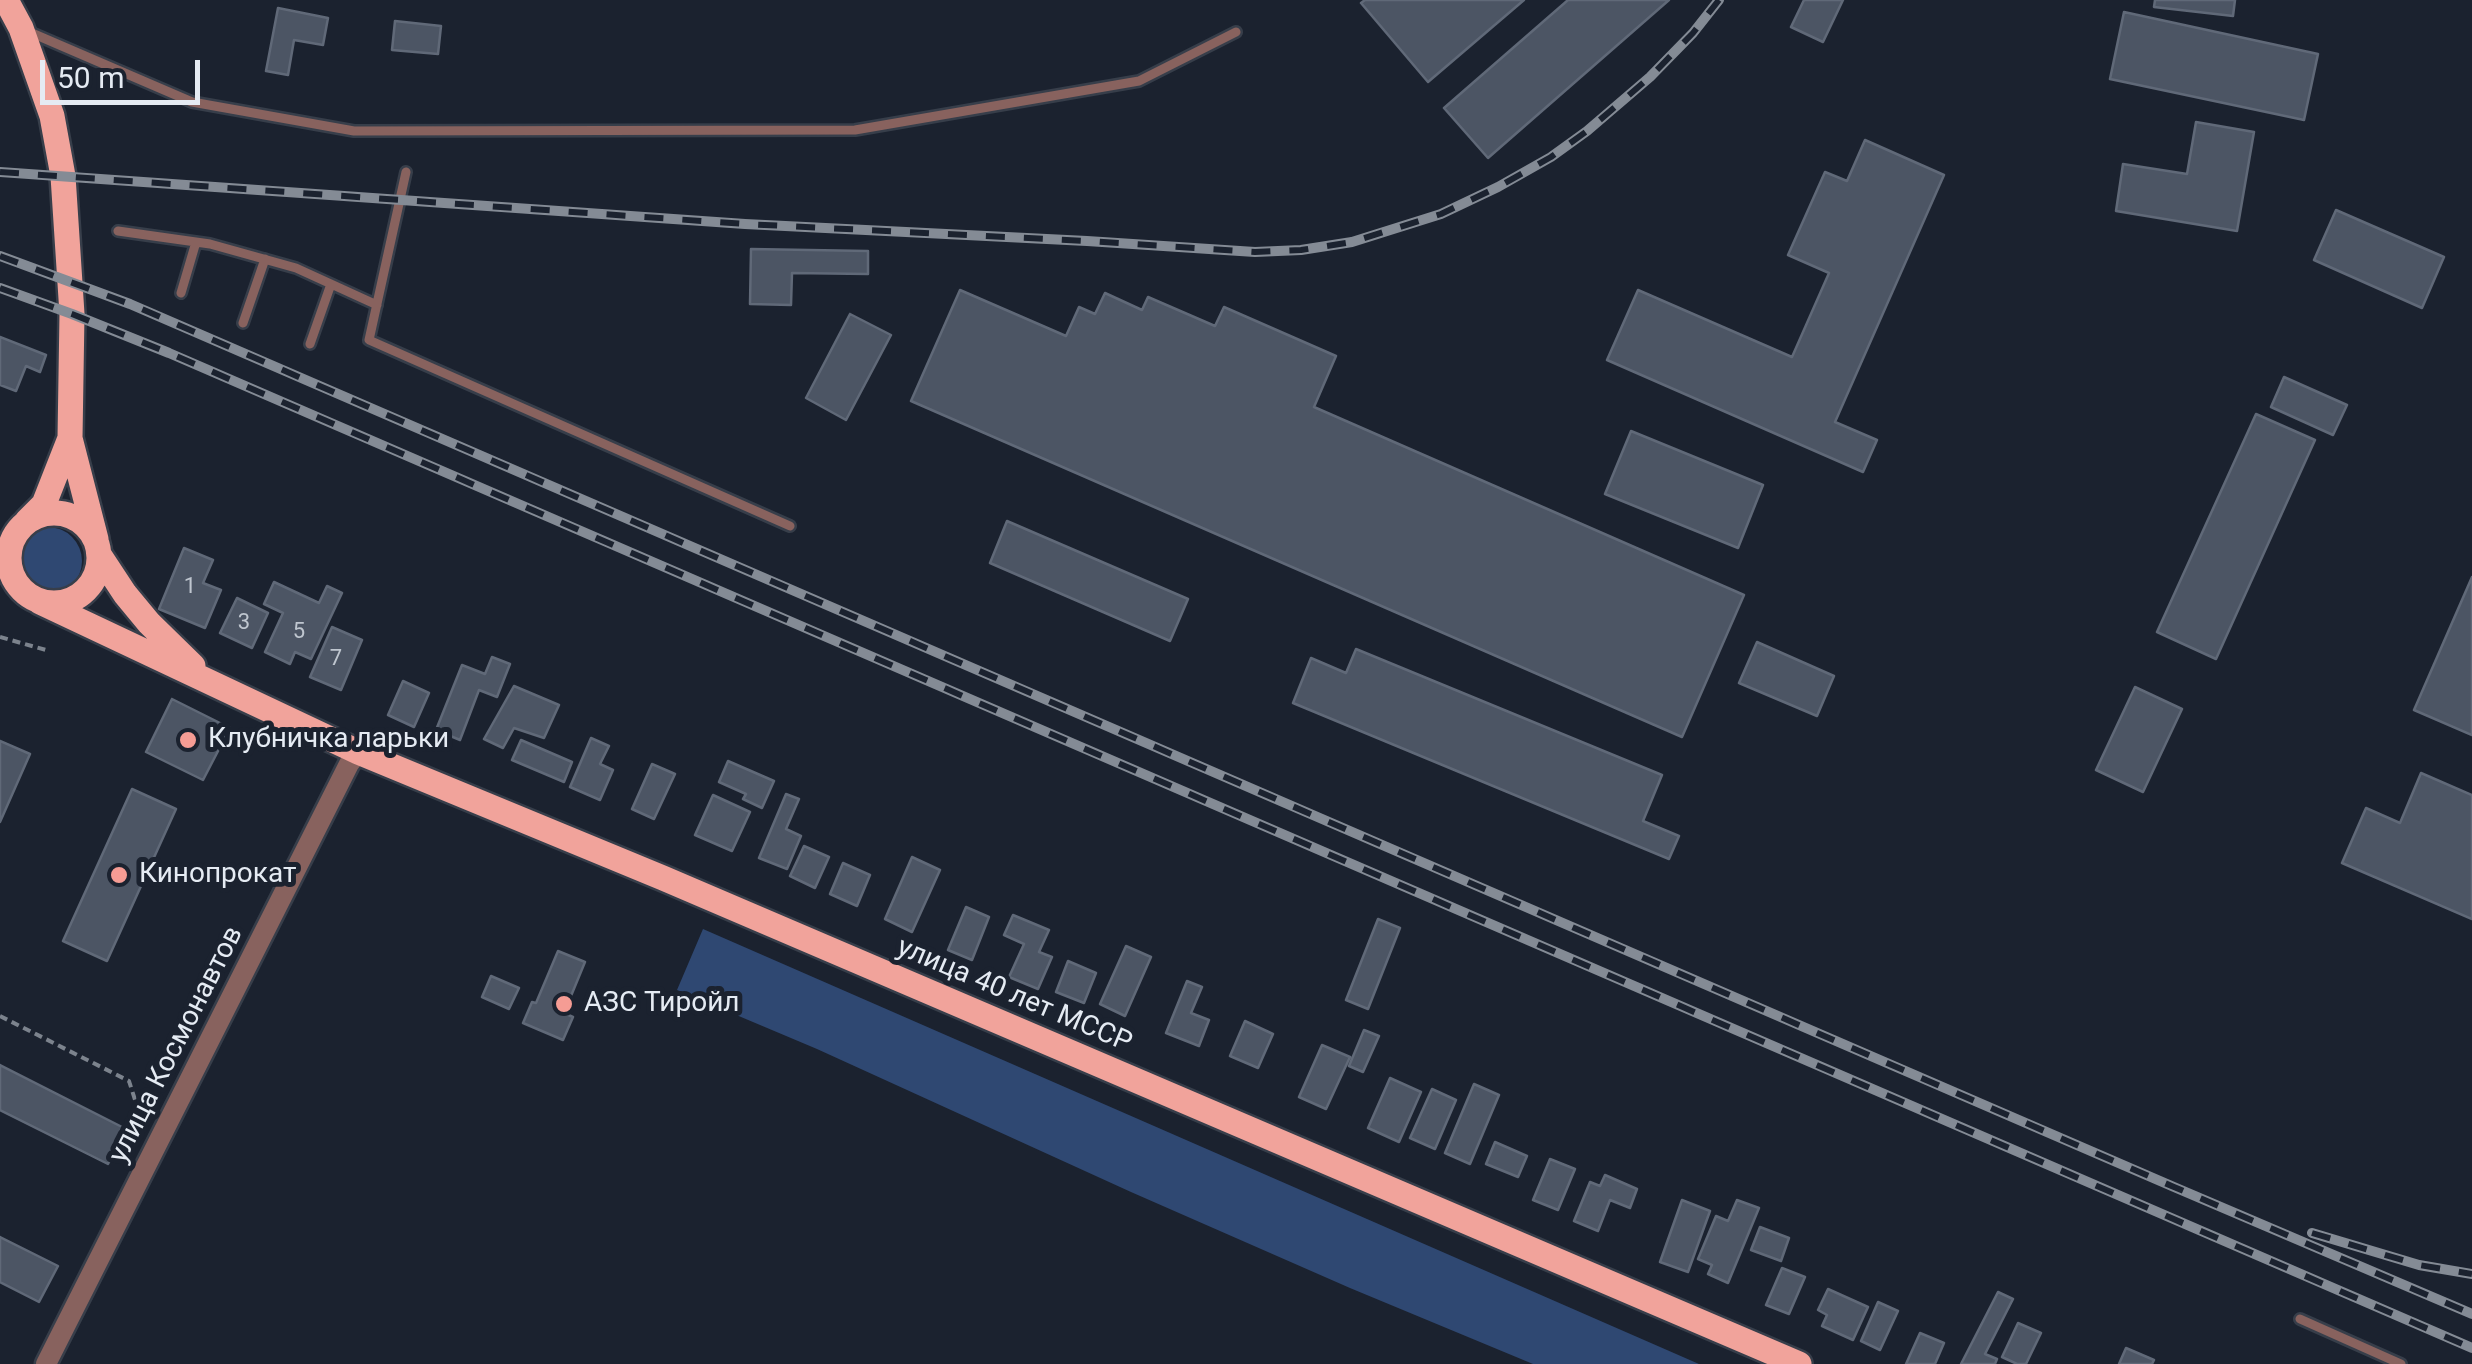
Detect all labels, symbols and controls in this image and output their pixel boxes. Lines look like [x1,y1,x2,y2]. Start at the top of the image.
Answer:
scale bar [45,40,205,102]
text: 50 m [57,60,124,95]
house number: 1 [184,574,196,600]
house number: 3 [238,610,250,636]
house number: 5 [293,619,305,645]
house number: 7 [330,646,342,672]
place label: Клубничка ларьки [208,723,449,757]
marker: Клубничка ларьки [177,729,199,751]
place label: Кинопрокат [139,858,296,892]
marker: Кинопрокат [108,864,130,886]
street label: улица Космонавтов [103,921,251,1169]
street label: улица 40 лет МССР [891,931,1137,1061]
place label: АЗС Тиройл [584,987,739,1021]
marker: АЗС Тиройл [553,993,575,1015]

